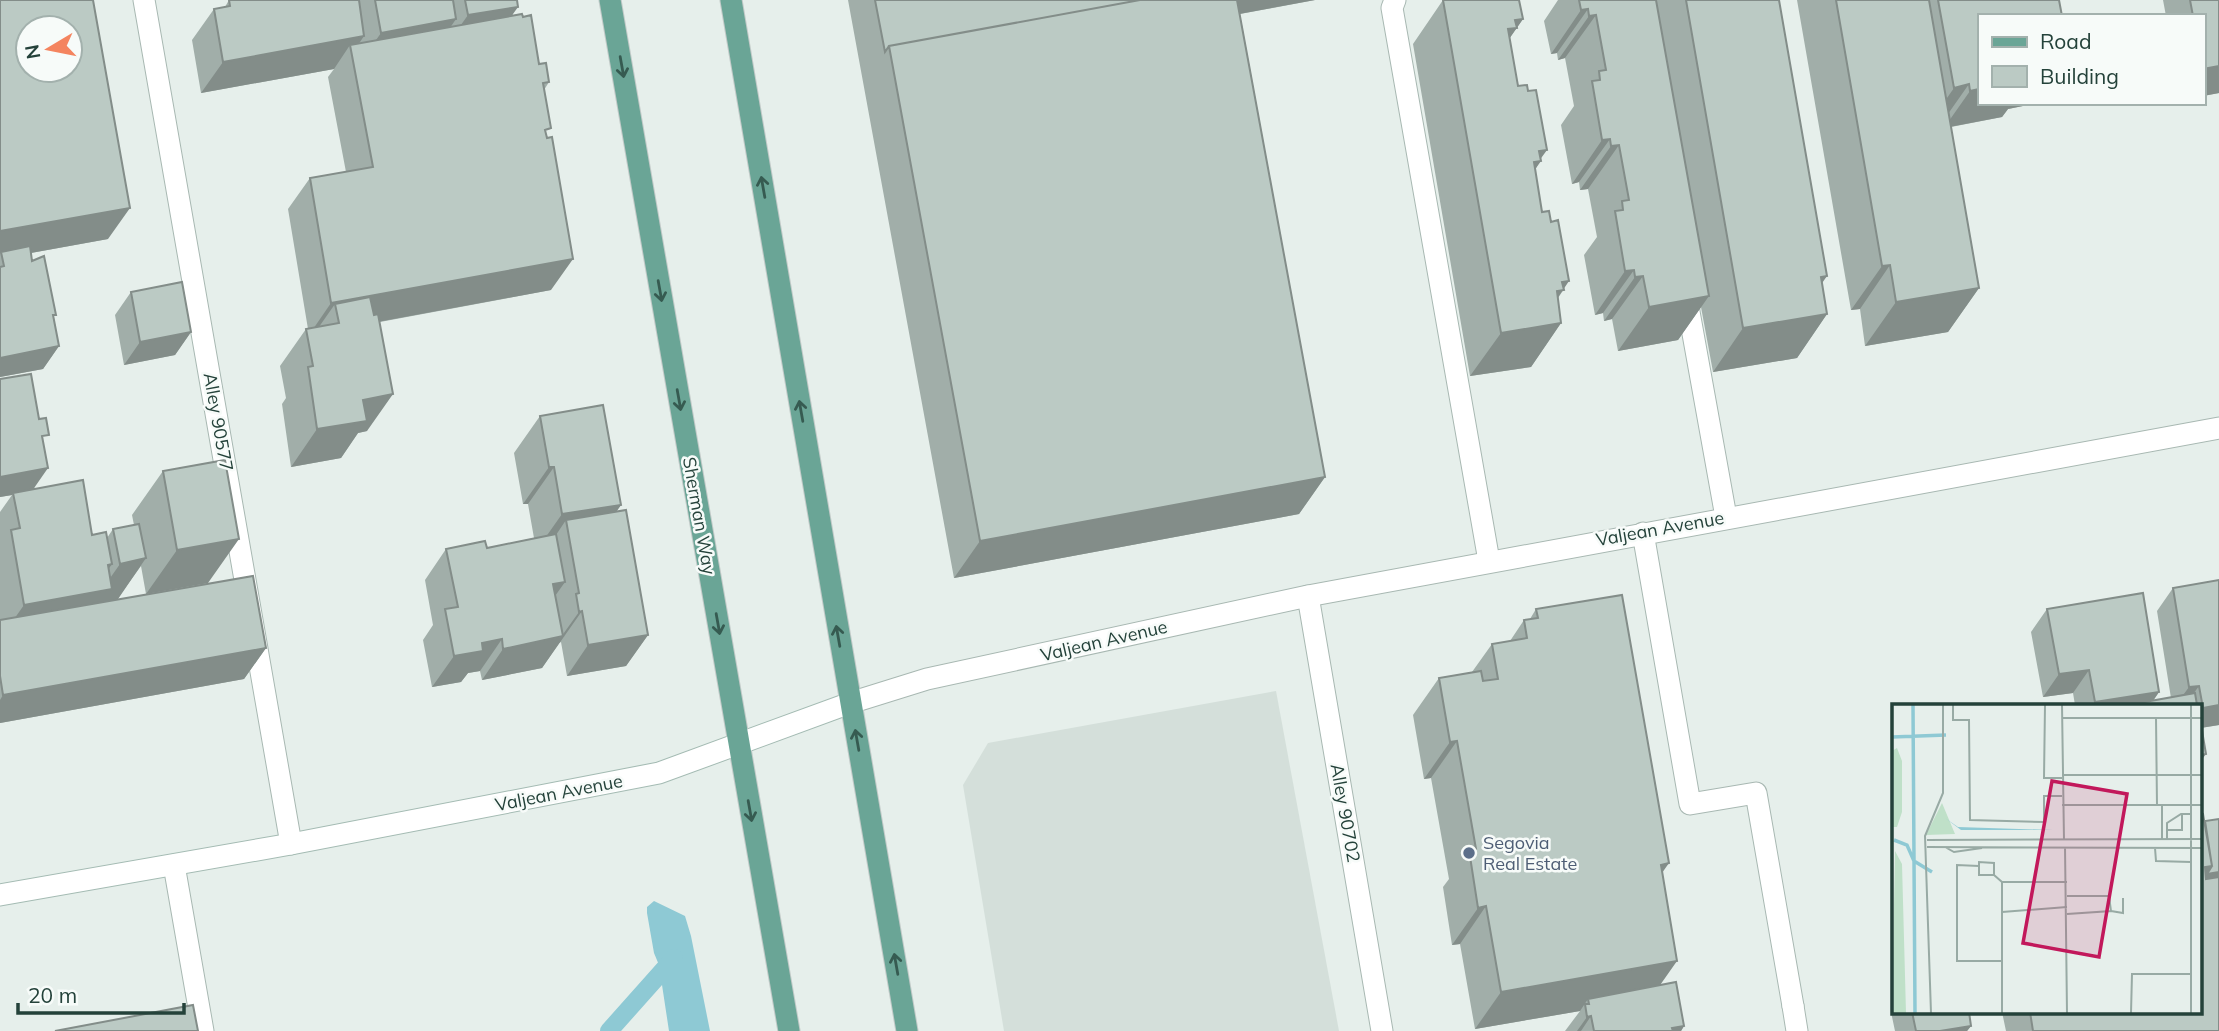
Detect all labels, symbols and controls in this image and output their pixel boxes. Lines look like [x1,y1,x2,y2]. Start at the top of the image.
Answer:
north arrow [14,14,84,84]
legend [1978,14,2205,105]
text: Road [2040,28,2091,54]
text: N [19,43,45,61]
one-way arrow [616,55,629,78]
text: Building [2040,63,2119,89]
one-way arrow [756,176,769,199]
one-way arrow [654,279,668,302]
street label: Alley 90577 [199,371,238,473]
one-way arrow [673,388,686,411]
one-way arrow [794,400,807,423]
street label: Sherman Way [678,455,721,577]
street label: Valjean Avenue [1594,506,1726,551]
one-way arrow [712,612,725,635]
street label: Valjean Avenue [1038,615,1170,666]
one-way arrow [831,625,845,648]
inset map [1892,704,2202,1014]
one-way arrow [850,729,863,752]
street label: Alley 90702 [1326,762,1365,864]
street label: Valjean Avenue [493,769,625,816]
one-way arrow [744,799,757,822]
place label: Segovia Real Estate [1483,831,1577,875]
marker: Segovia Real Estate [1461,845,1477,861]
one-way arrow [889,953,902,976]
scale bar [18,972,184,1016]
text: 20 m [28,982,77,1008]

